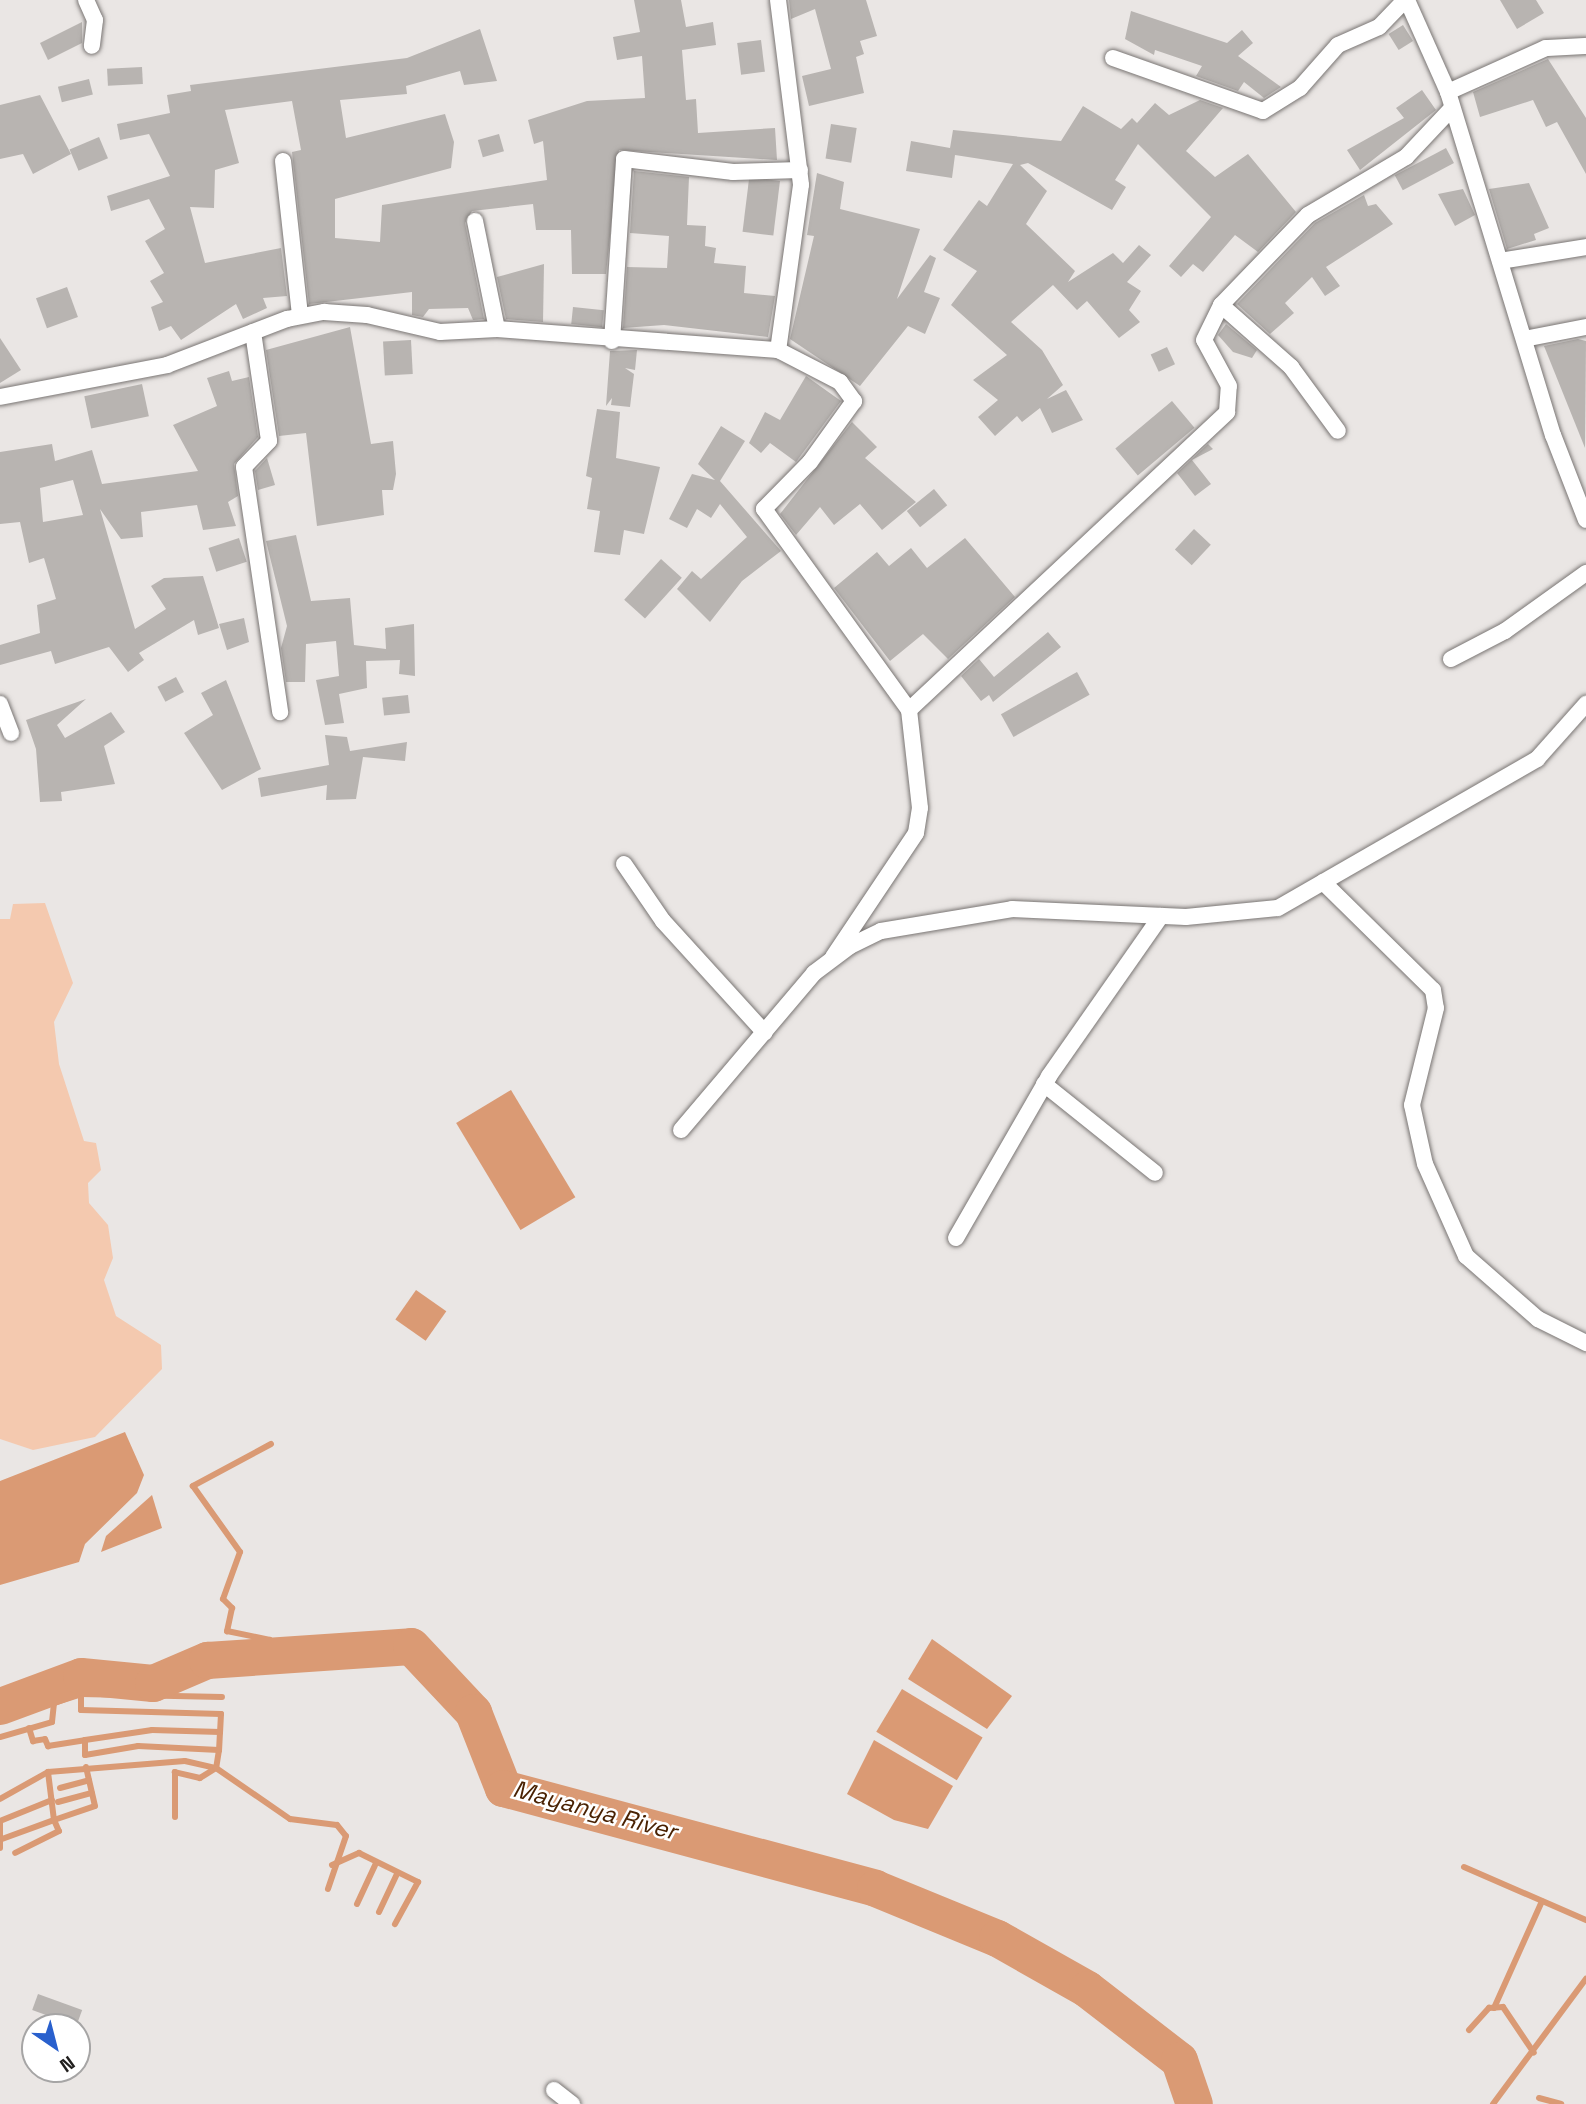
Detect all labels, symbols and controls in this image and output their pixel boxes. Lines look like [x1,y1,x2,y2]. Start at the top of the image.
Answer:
water label: Mayanya River [510,1774,680,1846]
north arrow [21,2013,91,2083]
text: N [55,2050,80,2078]

